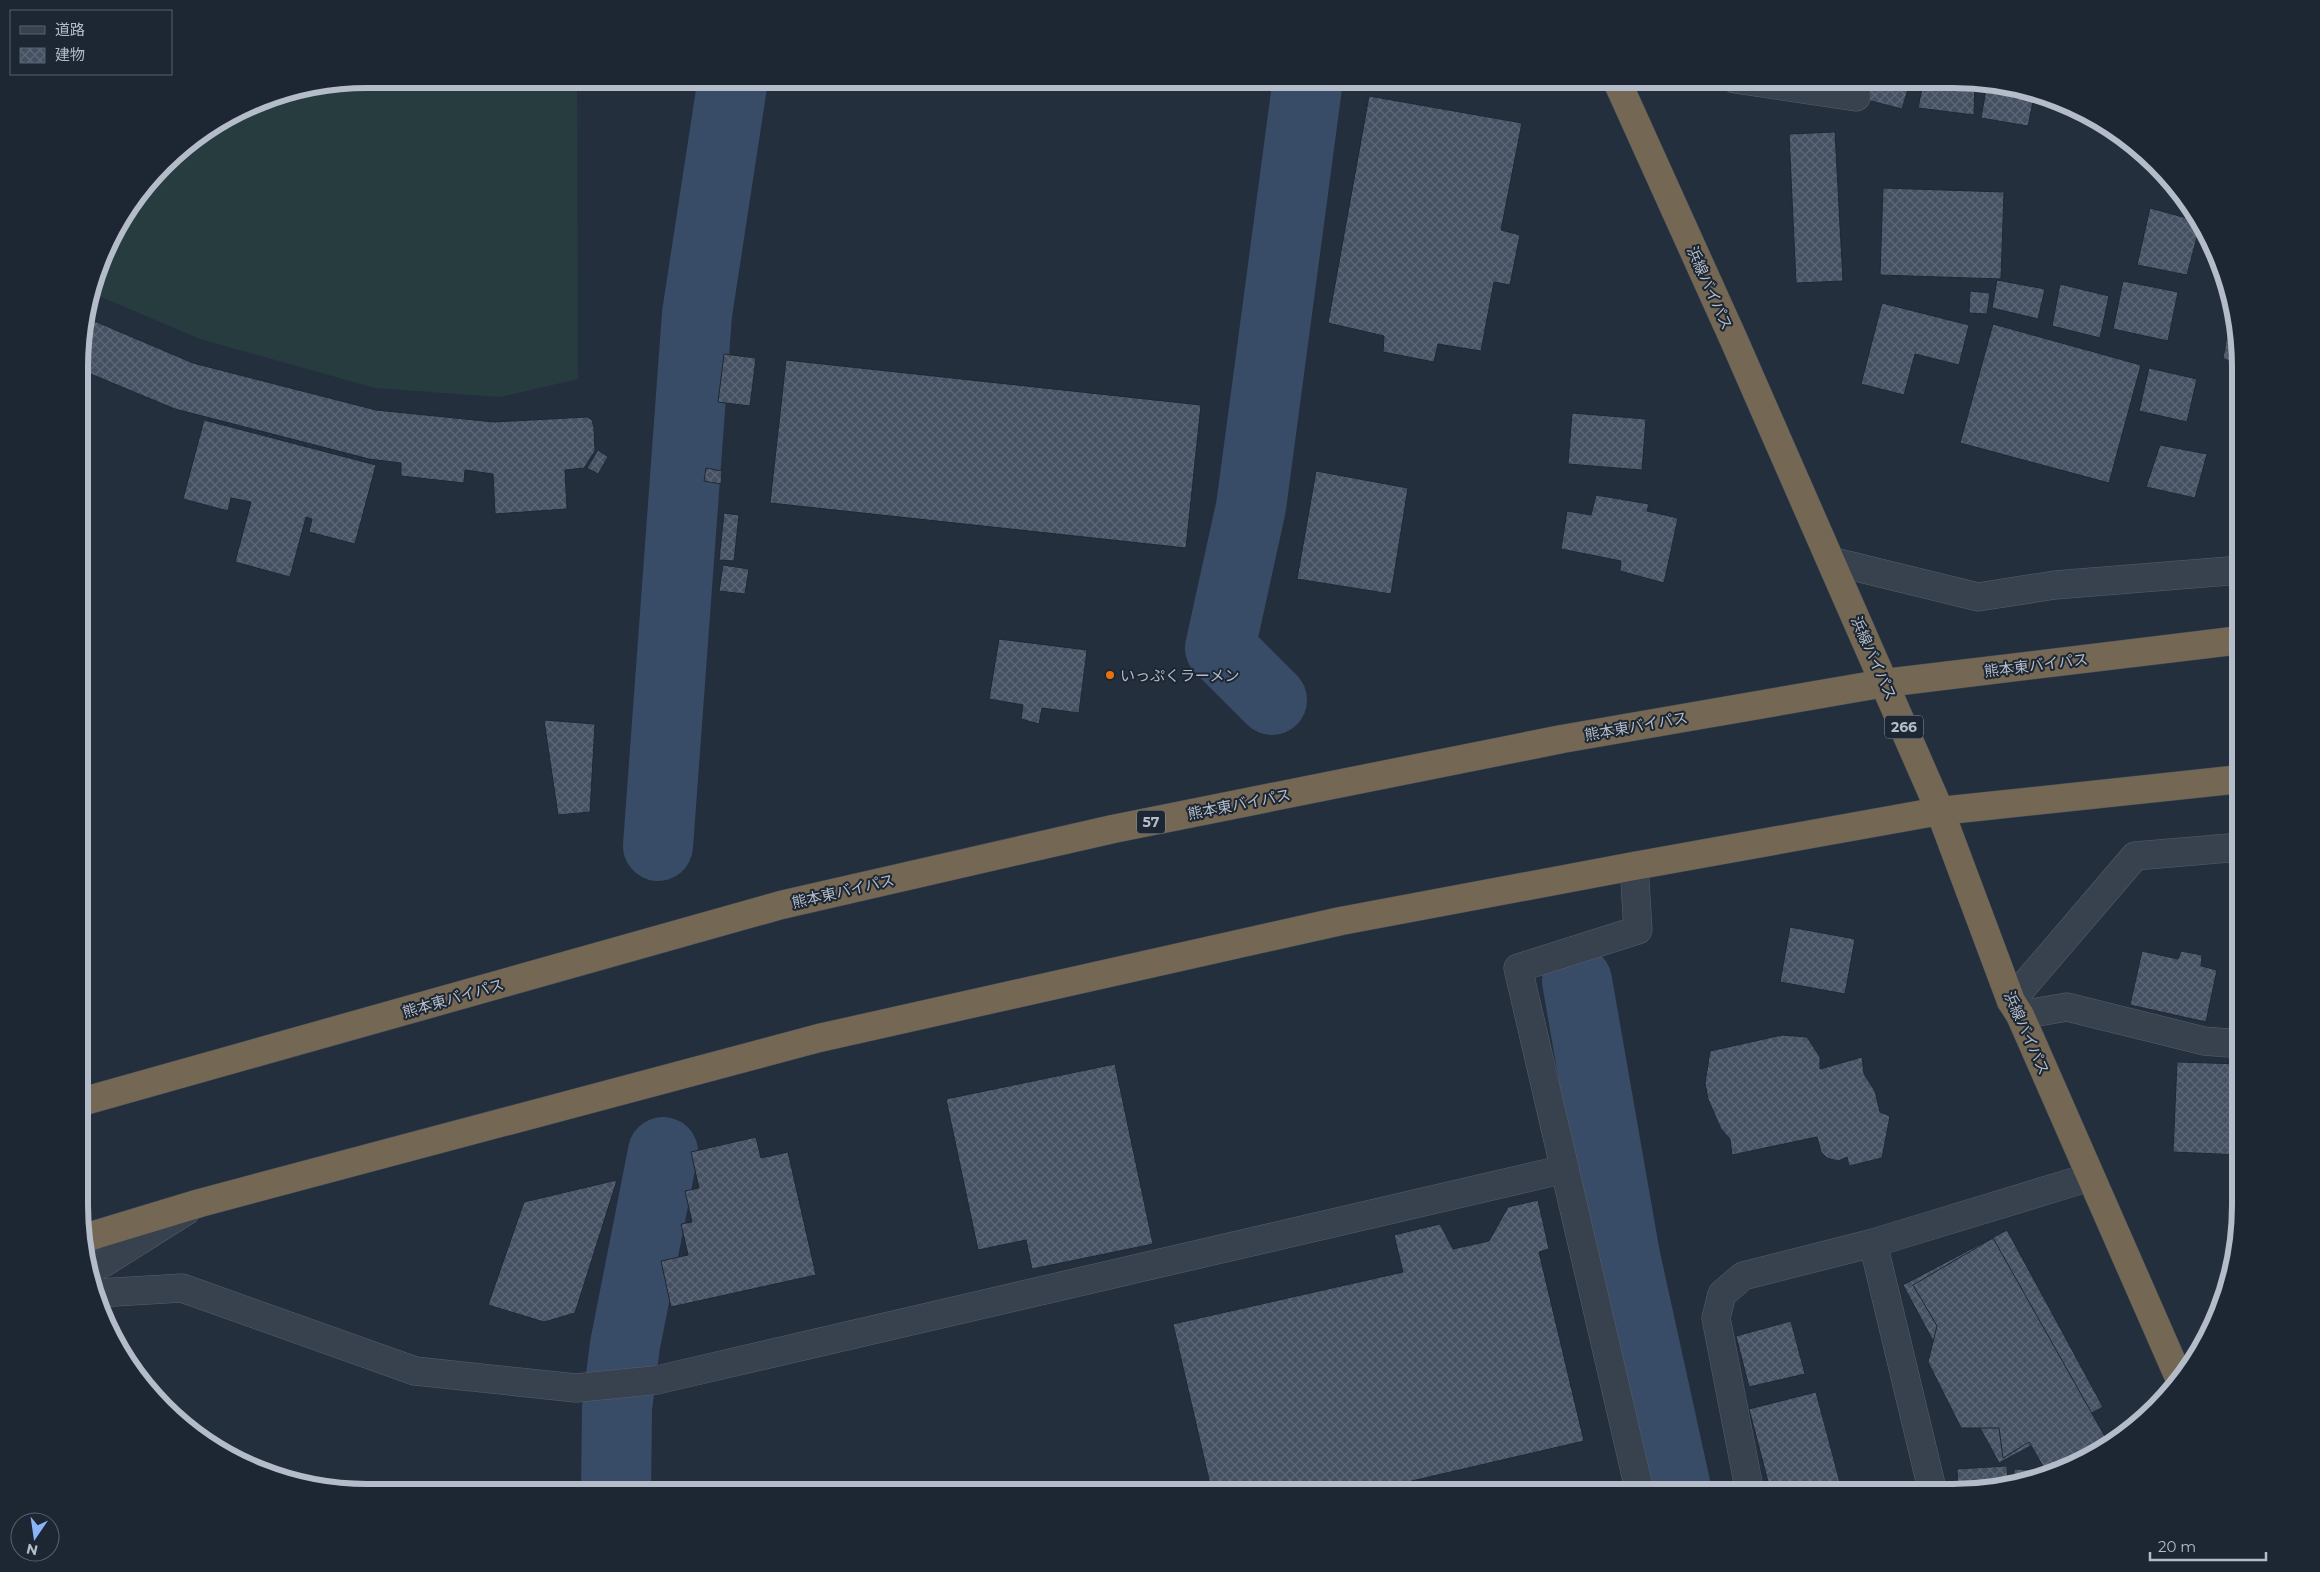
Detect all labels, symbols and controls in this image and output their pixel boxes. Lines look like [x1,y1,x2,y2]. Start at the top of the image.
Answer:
legend [10,10,172,75]
text: 道路 [55,20,85,39]
text: 建物 [55,45,85,64]
street label: 浜線バイパス [1683,243,1737,333]
street label: 浜線バイパス [1847,613,1901,703]
street label: 熊本東バイパス [1983,649,2089,681]
place label: いっぷくラーメン [1120,666,1239,685]
marker: いっぷくラーメン [1104,669,1116,681]
street label: 熊本東バイパス [1583,708,1689,744]
road number: 266 [1885,716,1923,739]
street label: 熊本東バイパス [1186,785,1292,823]
road number: 57 [1137,810,1165,834]
street label: 熊本東バイパス [790,870,896,912]
street label: 熊本東バイパス [400,974,506,1022]
street label: 浜線バイパス [2000,988,2054,1078]
north arrow [10,1512,60,1562]
scale bar [2150,1530,2266,1562]
text: 20 m [2158,1537,2196,1556]
text: N [25,1540,40,1560]

